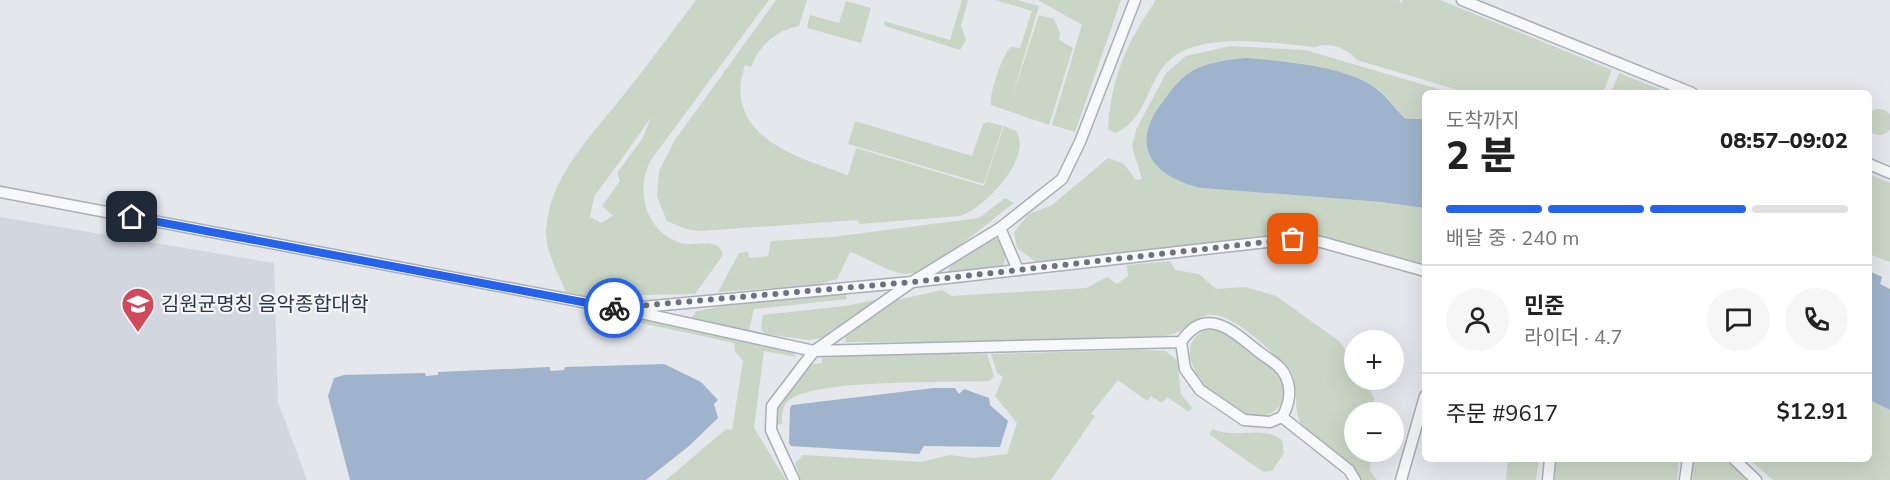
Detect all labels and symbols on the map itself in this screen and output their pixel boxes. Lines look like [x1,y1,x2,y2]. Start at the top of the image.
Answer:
pin [106,191,157,242]
pin [1267,213,1318,264]
courier [584,278,644,338]
school or university icon: 김원균명칭 음악종합대학 [120,286,156,333]
place label: 김원균명칭 음악종합대학 [161,291,369,318]

